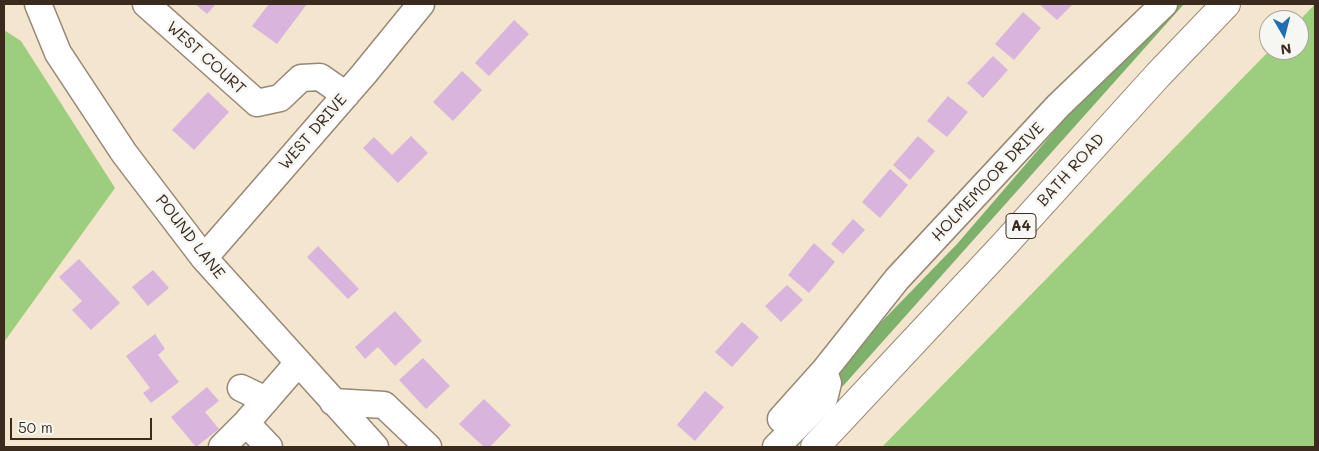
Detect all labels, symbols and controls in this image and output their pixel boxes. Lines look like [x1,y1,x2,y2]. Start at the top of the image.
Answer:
north arrow [1259,10,1309,60]
street label: WEST COURT [162,17,250,99]
text: N [1279,39,1293,60]
street label: WEST DRIVE [275,90,351,174]
street label: HOLMEMOOR DRIVE [928,119,1048,245]
street label: BATH ROAD [1033,130,1109,210]
street label: POUND LANE [151,191,229,283]
road number: A4 [1006,214,1036,238]
scale bar [12,408,155,440]
text: 50 m [18,417,53,437]

